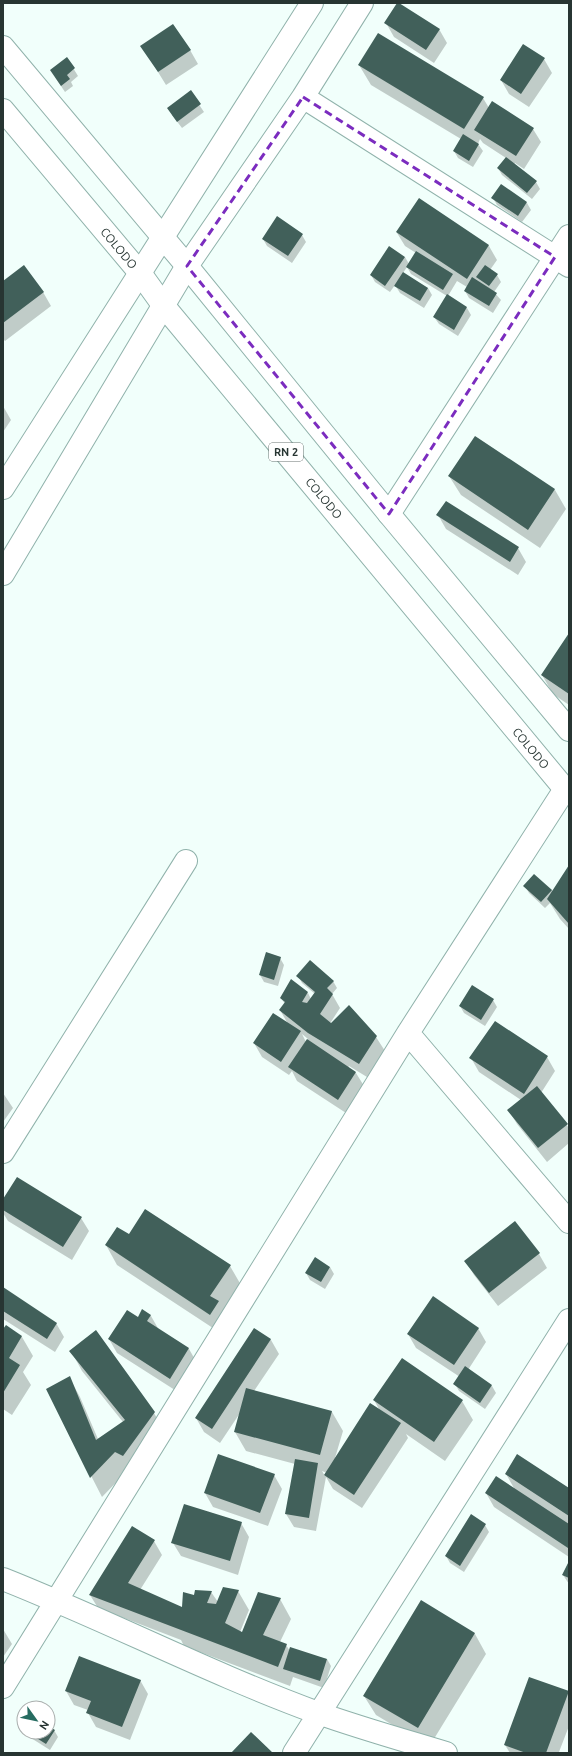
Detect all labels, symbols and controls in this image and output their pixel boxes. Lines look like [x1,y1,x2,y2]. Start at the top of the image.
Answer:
street label: COLODO [98,225,140,271]
road number: RN 2 [269,443,303,461]
street label: COLODO [303,475,345,521]
street label: COLODO [510,725,552,771]
north arrow [16,1700,56,1740]
text: N [37,1719,52,1732]

